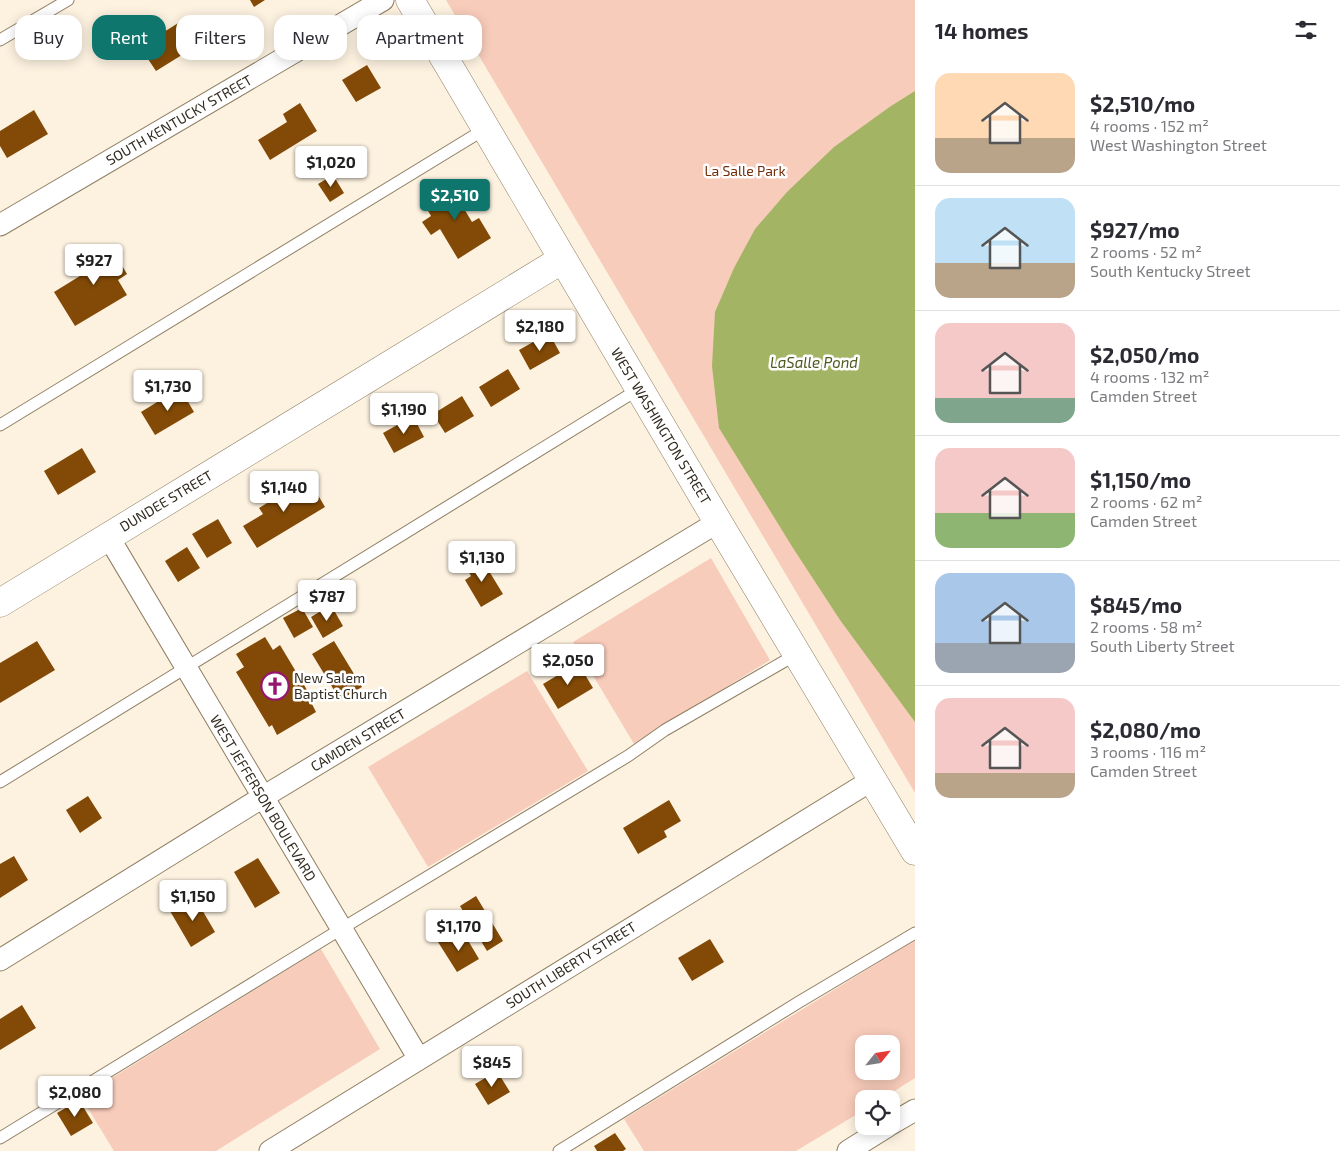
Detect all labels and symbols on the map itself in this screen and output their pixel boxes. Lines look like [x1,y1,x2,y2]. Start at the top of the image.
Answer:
street label: SOUTH KENTUCKY STREET [103,71,255,168]
pin: $1,020 [290,146,372,188]
park label: La Salle Park [704,162,786,179]
pin: $2,510 [414,178,496,221]
pin: $927 [64,244,124,286]
pin: $2,180 [499,310,581,352]
street label: WEST WASHINGTON STREET [608,344,715,507]
water label: LaSalle Pond [770,353,858,371]
pin: $1,730 [127,370,209,412]
pin: $1,190 [363,392,445,435]
street label: DUNDEE STREET [116,466,215,535]
pin: $1,140 [243,470,325,513]
pin: $1,130 [441,540,523,583]
pin: $787 [297,580,357,622]
pin: $2,050 [527,644,609,686]
place label: New Salem Baptist Church [294,669,387,702]
church icon: New Salem Baptist Church [260,671,290,701]
street label: CAMDEN STREET [307,705,408,775]
street label: WEST JEFFERSON BOULEVARD [207,711,320,884]
pin: $1,150 [152,880,234,922]
pin: $1,170 [418,910,500,952]
street label: SOUTH LIBERTY STREET [502,918,639,1012]
north arrow [855,1035,900,1080]
pin: $845 [462,1046,522,1088]
pin: $2,080 [34,1076,116,1118]

